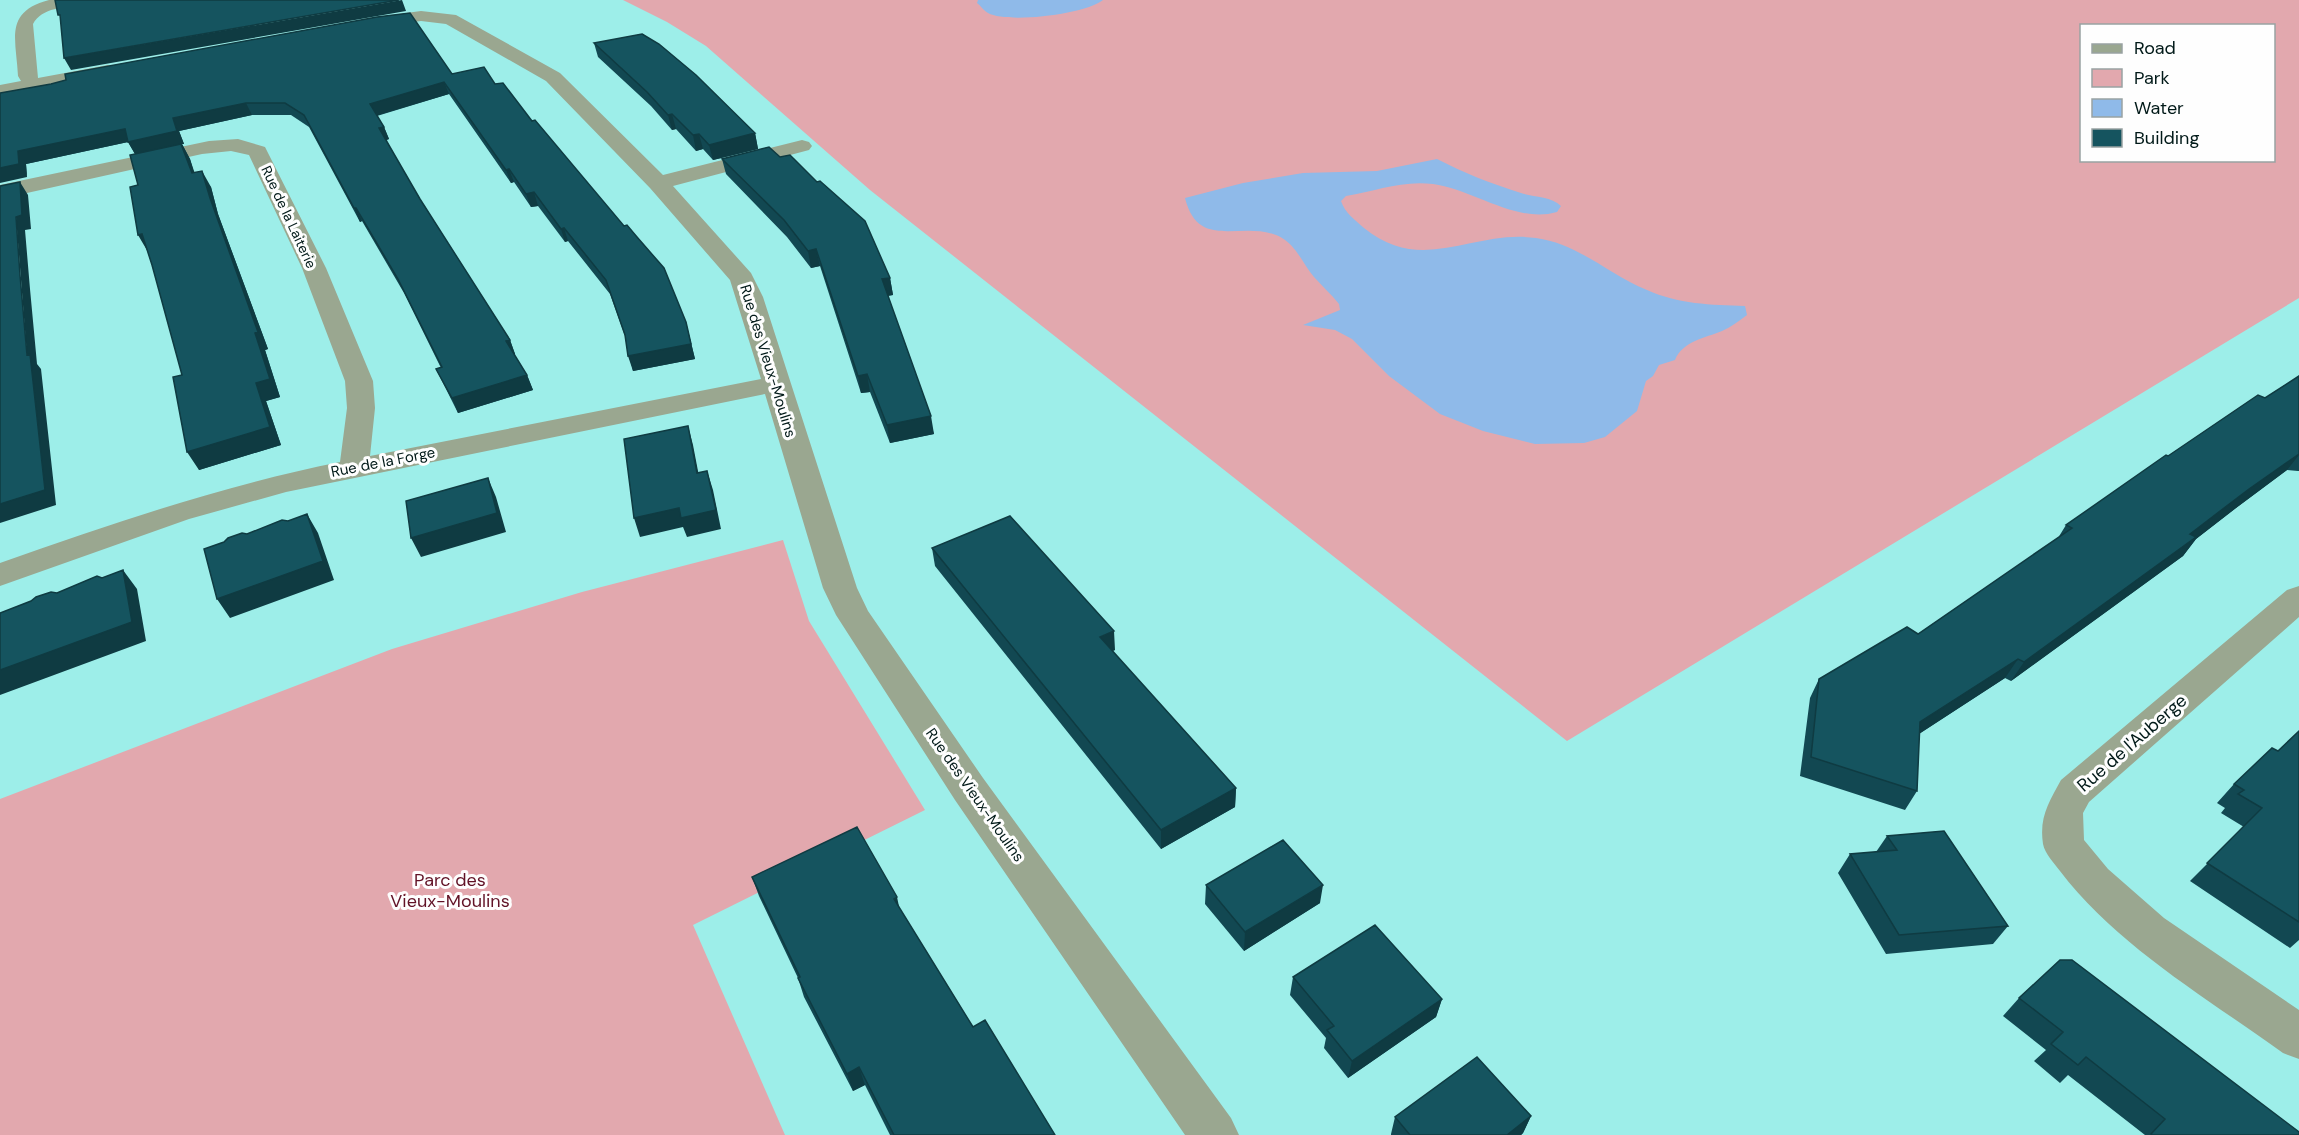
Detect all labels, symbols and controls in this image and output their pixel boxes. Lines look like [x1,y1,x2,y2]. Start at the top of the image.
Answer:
legend [2080,24,2275,162]
text: Road [2134,36,2176,60]
text: Park [2134,66,2170,90]
text: Water [2134,96,2184,120]
text: Building [2134,126,2199,150]
street label: Rue de la Laiterie [257,163,321,271]
street label: Rue des Vieux-Moulins [735,282,801,440]
street label: Rue de la Forge [329,442,437,482]
street label: Rue de l'Auberge [2072,689,2192,797]
street label: Rue des Vieux-Moulins [921,724,1029,866]
park label: Parc des Vieux-Moulins [390,868,510,913]

